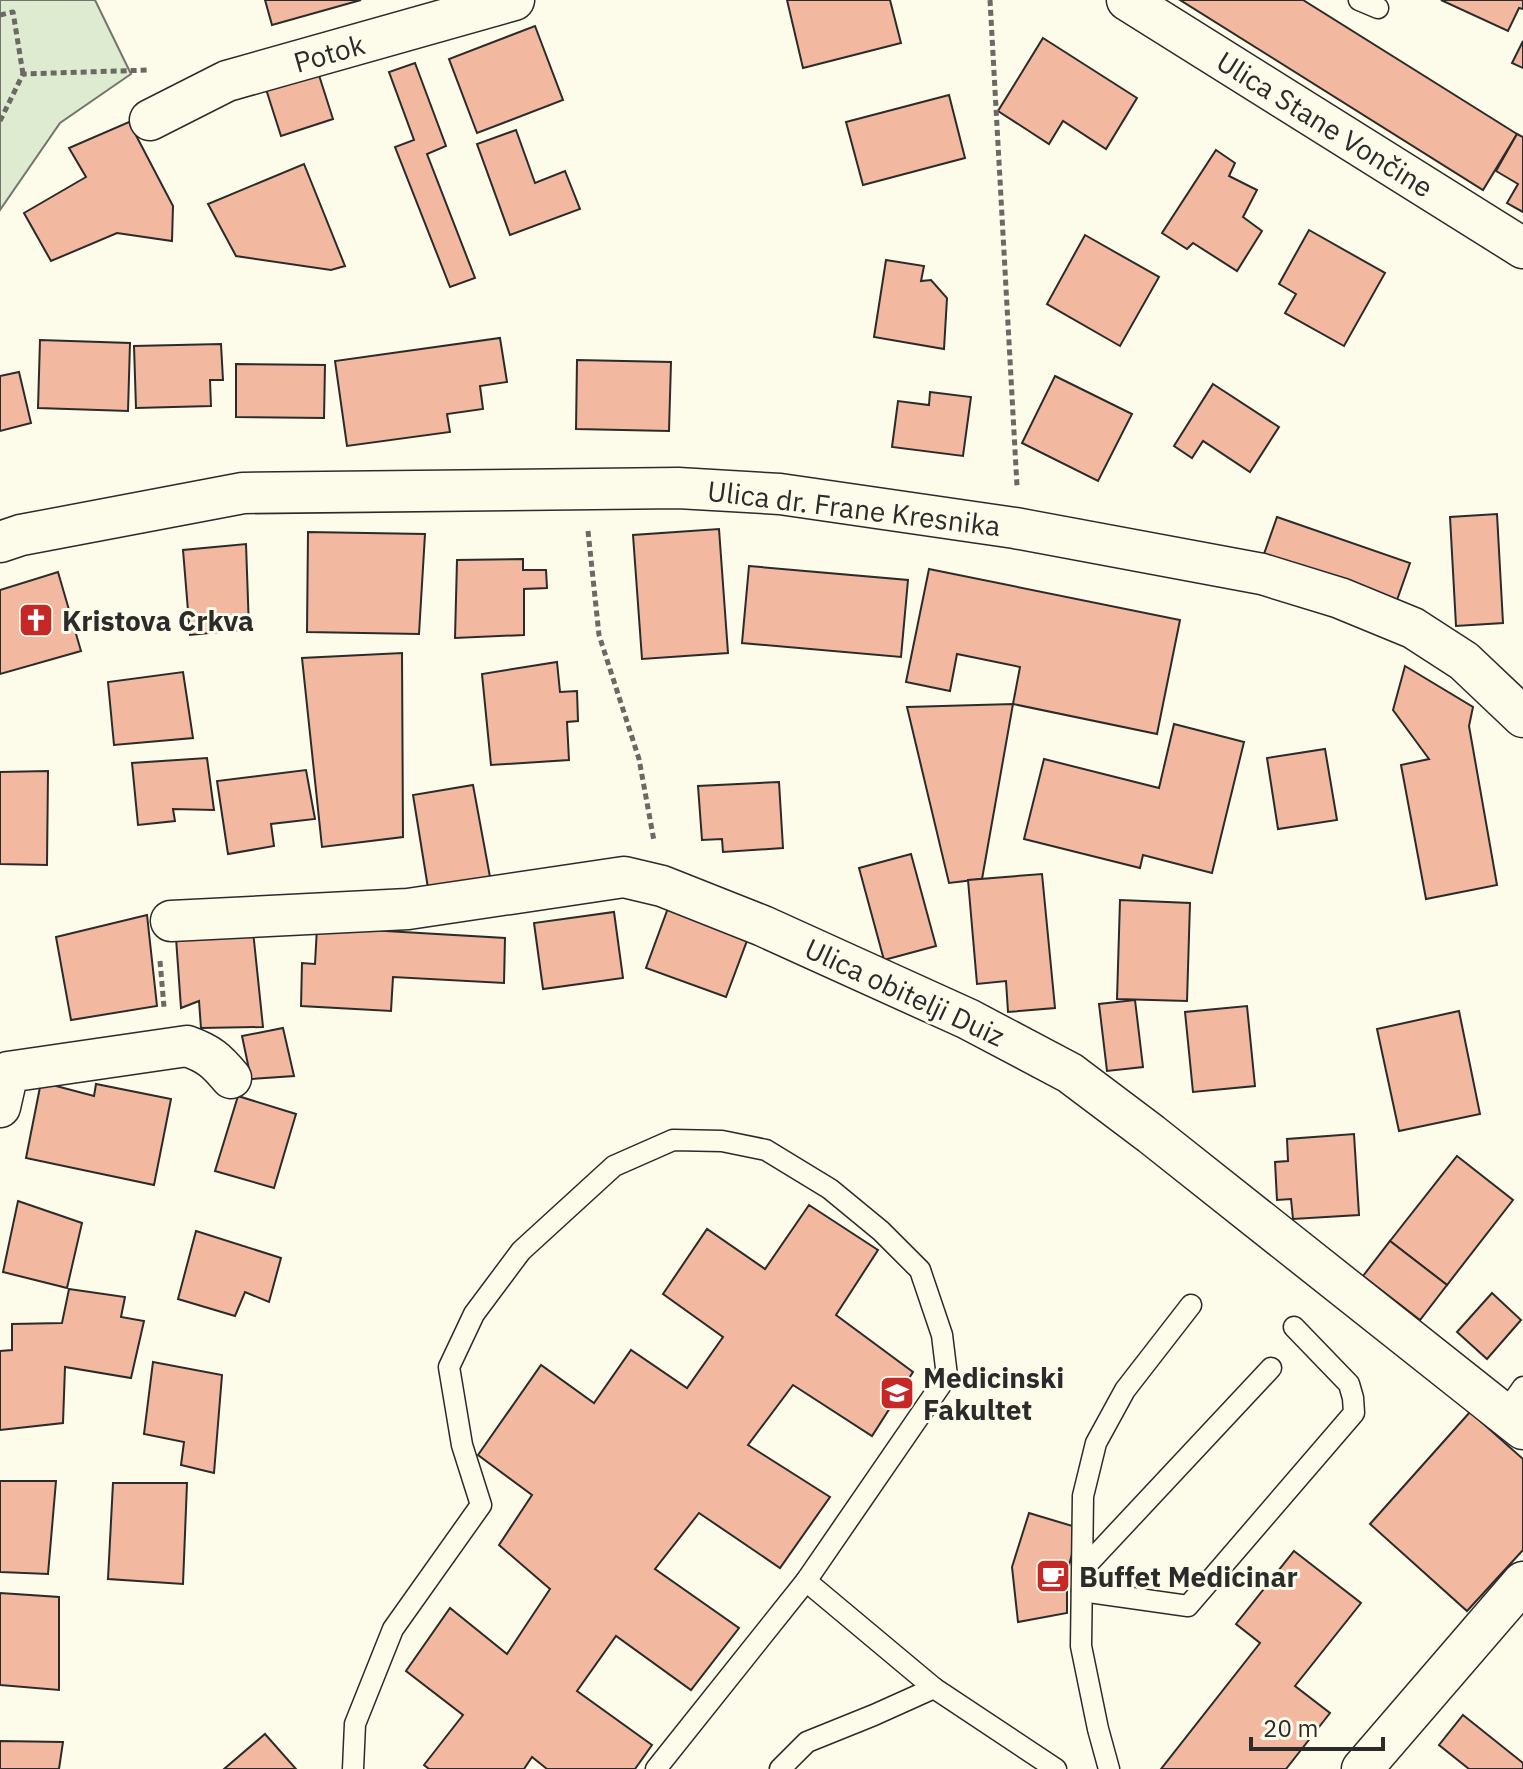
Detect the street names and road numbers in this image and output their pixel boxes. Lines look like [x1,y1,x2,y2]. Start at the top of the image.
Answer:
street label: Potok [289,25,369,81]
street label: Ulica Stane Vončine [1210,43,1440,205]
street label: Ulica dr. Frane Kresnika [705,472,1003,544]
street label: Ulica obitelji Duiz [799,930,1011,1054]

